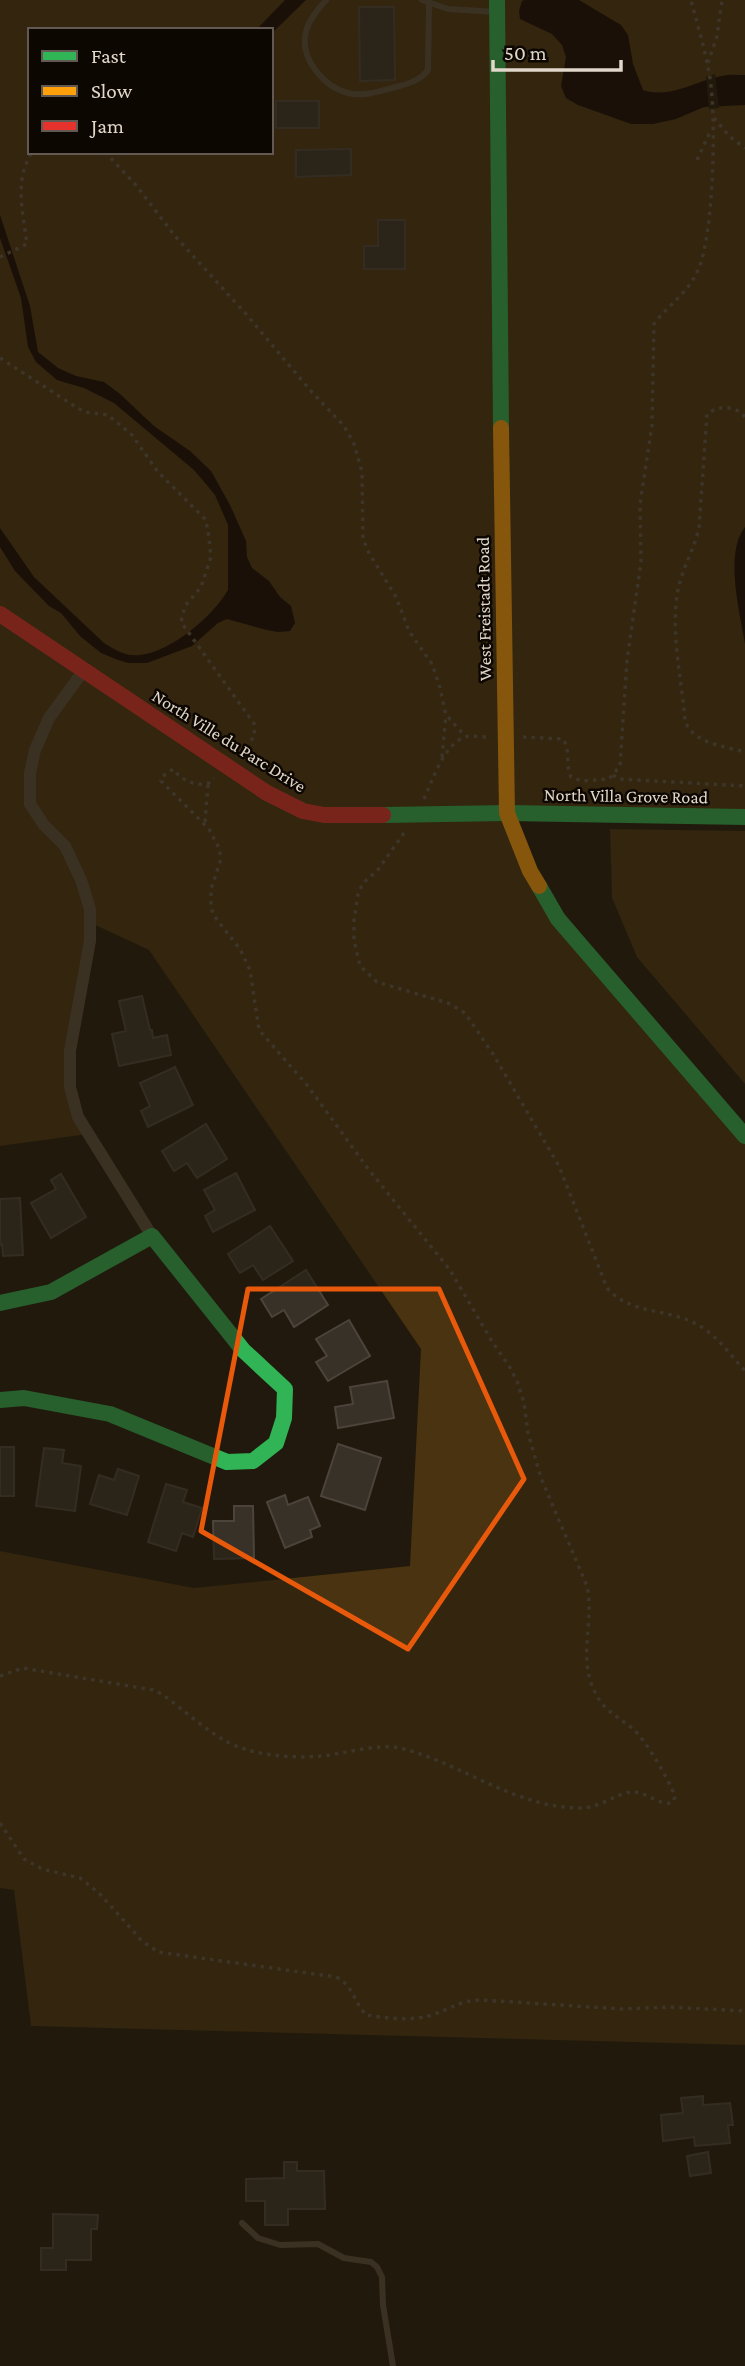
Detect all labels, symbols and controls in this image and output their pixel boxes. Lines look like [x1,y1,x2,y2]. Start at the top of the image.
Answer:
legend [28,28,273,154]
scale bar [493,28,621,72]
text: 50 m [504,41,547,65]
text: Fast [91,44,127,68]
text: Slow [91,79,133,103]
text: Jam [89,114,124,138]
street label: West Freistadt Road [473,536,495,681]
street label: North Ville du Parc Drive [149,686,309,796]
street label: North Villa Grove Road [544,785,709,807]

